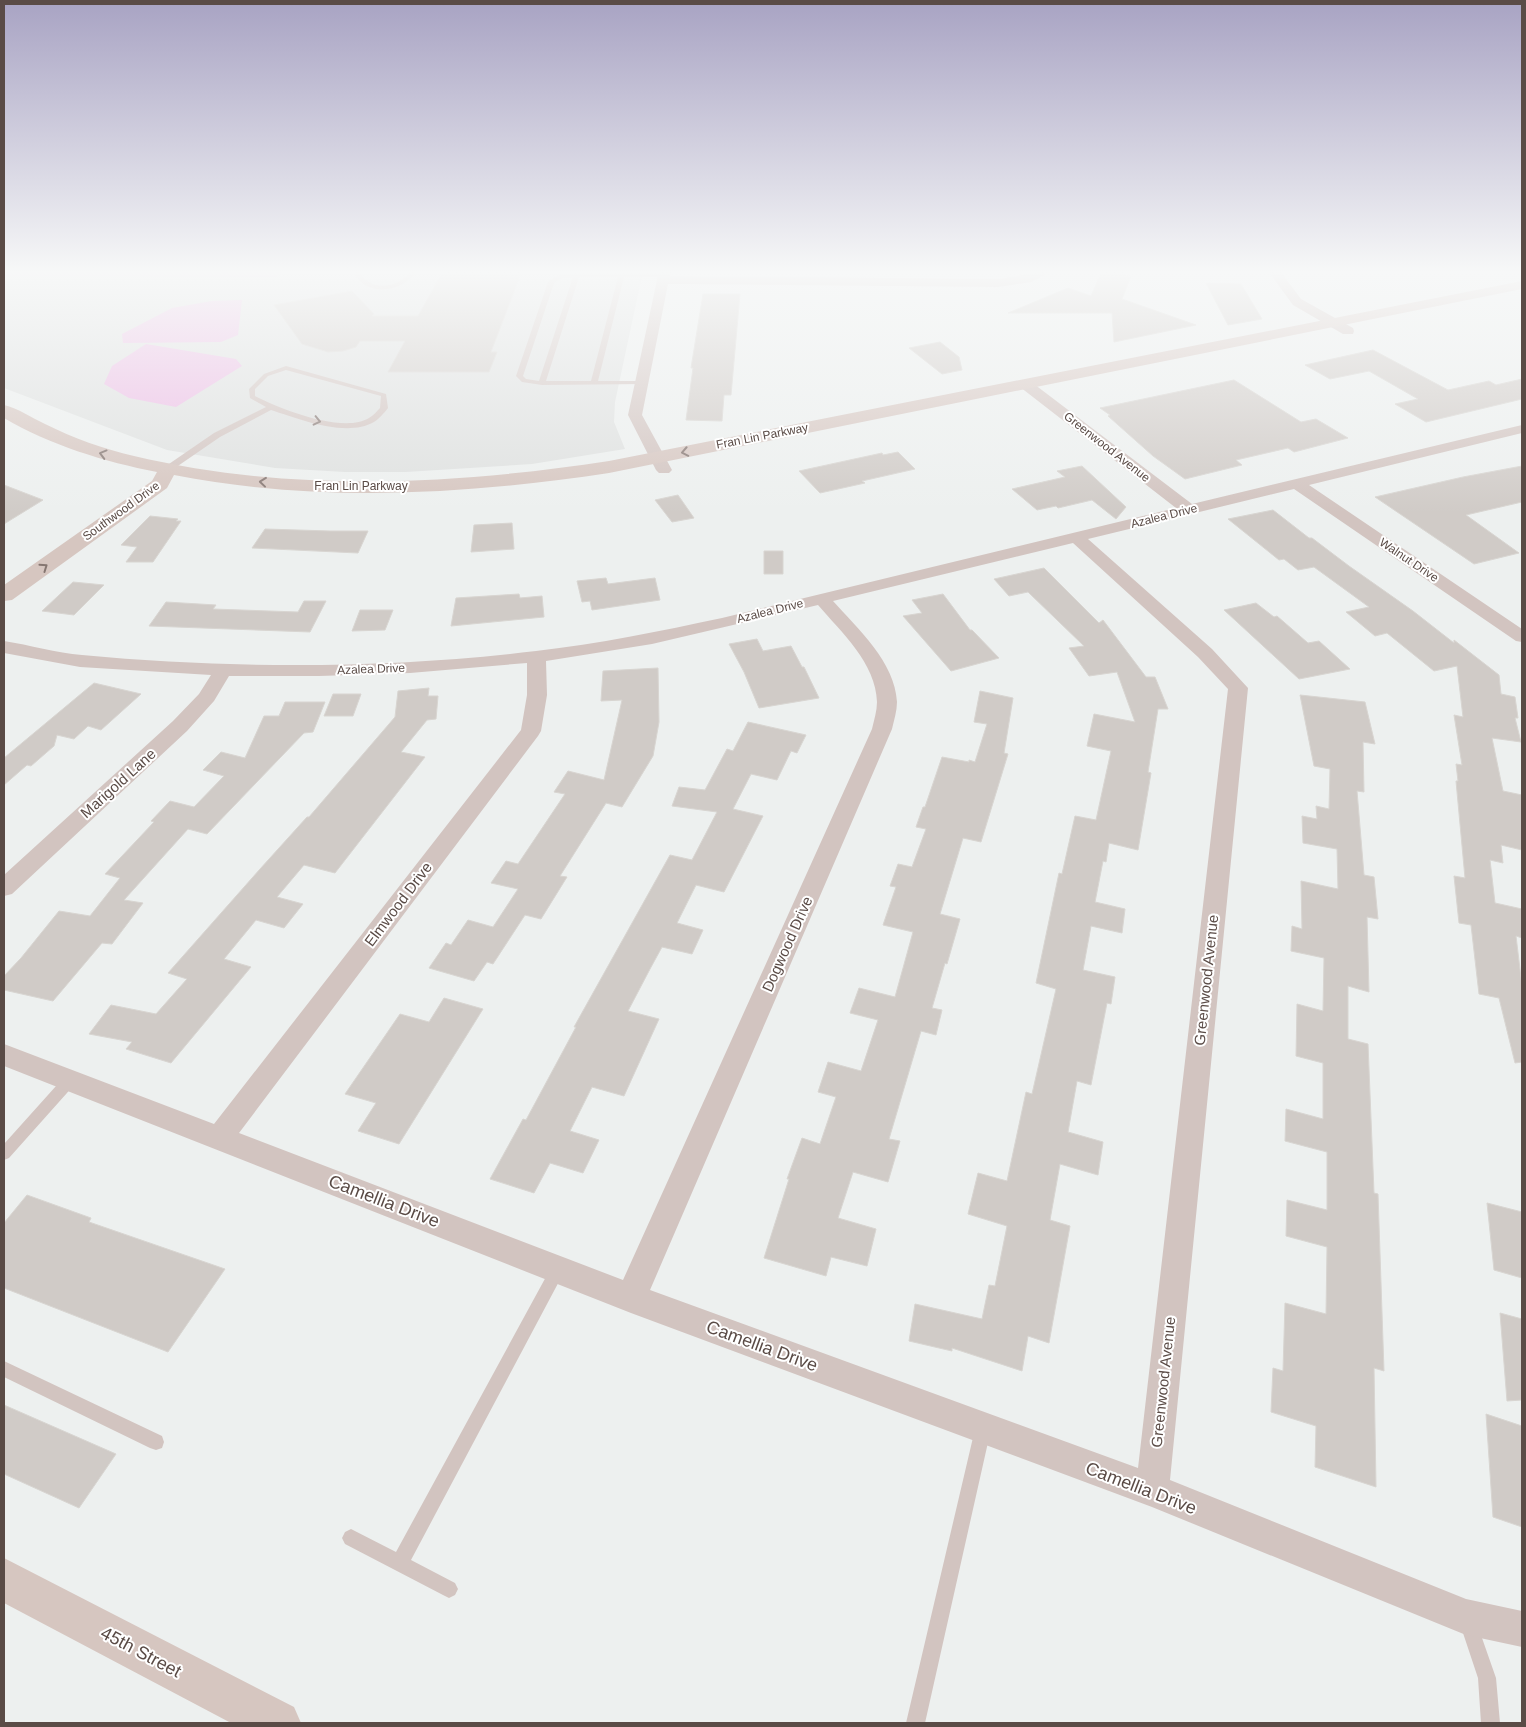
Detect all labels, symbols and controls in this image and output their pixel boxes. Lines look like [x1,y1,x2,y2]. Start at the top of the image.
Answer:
street label: Greenwood Avenue [1061,409,1153,485]
one-way arrow [313,415,322,426]
street label: Fran Lin Parkway [715,420,809,452]
one-way arrow [681,446,689,457]
one-way arrow [98,449,107,460]
one-way arrow [258,477,266,488]
street label: Southwood Drive [80,478,162,544]
street label: Fran Lin Parkway [314,479,408,493]
street label: Azalea Drive [1129,501,1199,531]
street label: Walnut Drive [1377,535,1441,585]
one-way arrow [38,564,47,573]
street label: Azalea Drive [735,596,805,626]
street label: Azalea Drive [337,661,406,677]
street label: Marigold Lane [77,745,159,821]
street label: Elmwood Drive [361,859,435,949]
street label: Dogwood Drive [758,894,816,994]
street label: Greenwood Avenue [1191,914,1221,1046]
street label: Camellia Drive [326,1171,442,1231]
street label: Greenwood Avenue [1148,1316,1178,1448]
street label: Camellia Drive [704,1317,820,1375]
street label: Camellia Drive [1083,1458,1199,1518]
street label: 45th Street [97,1622,185,1682]

